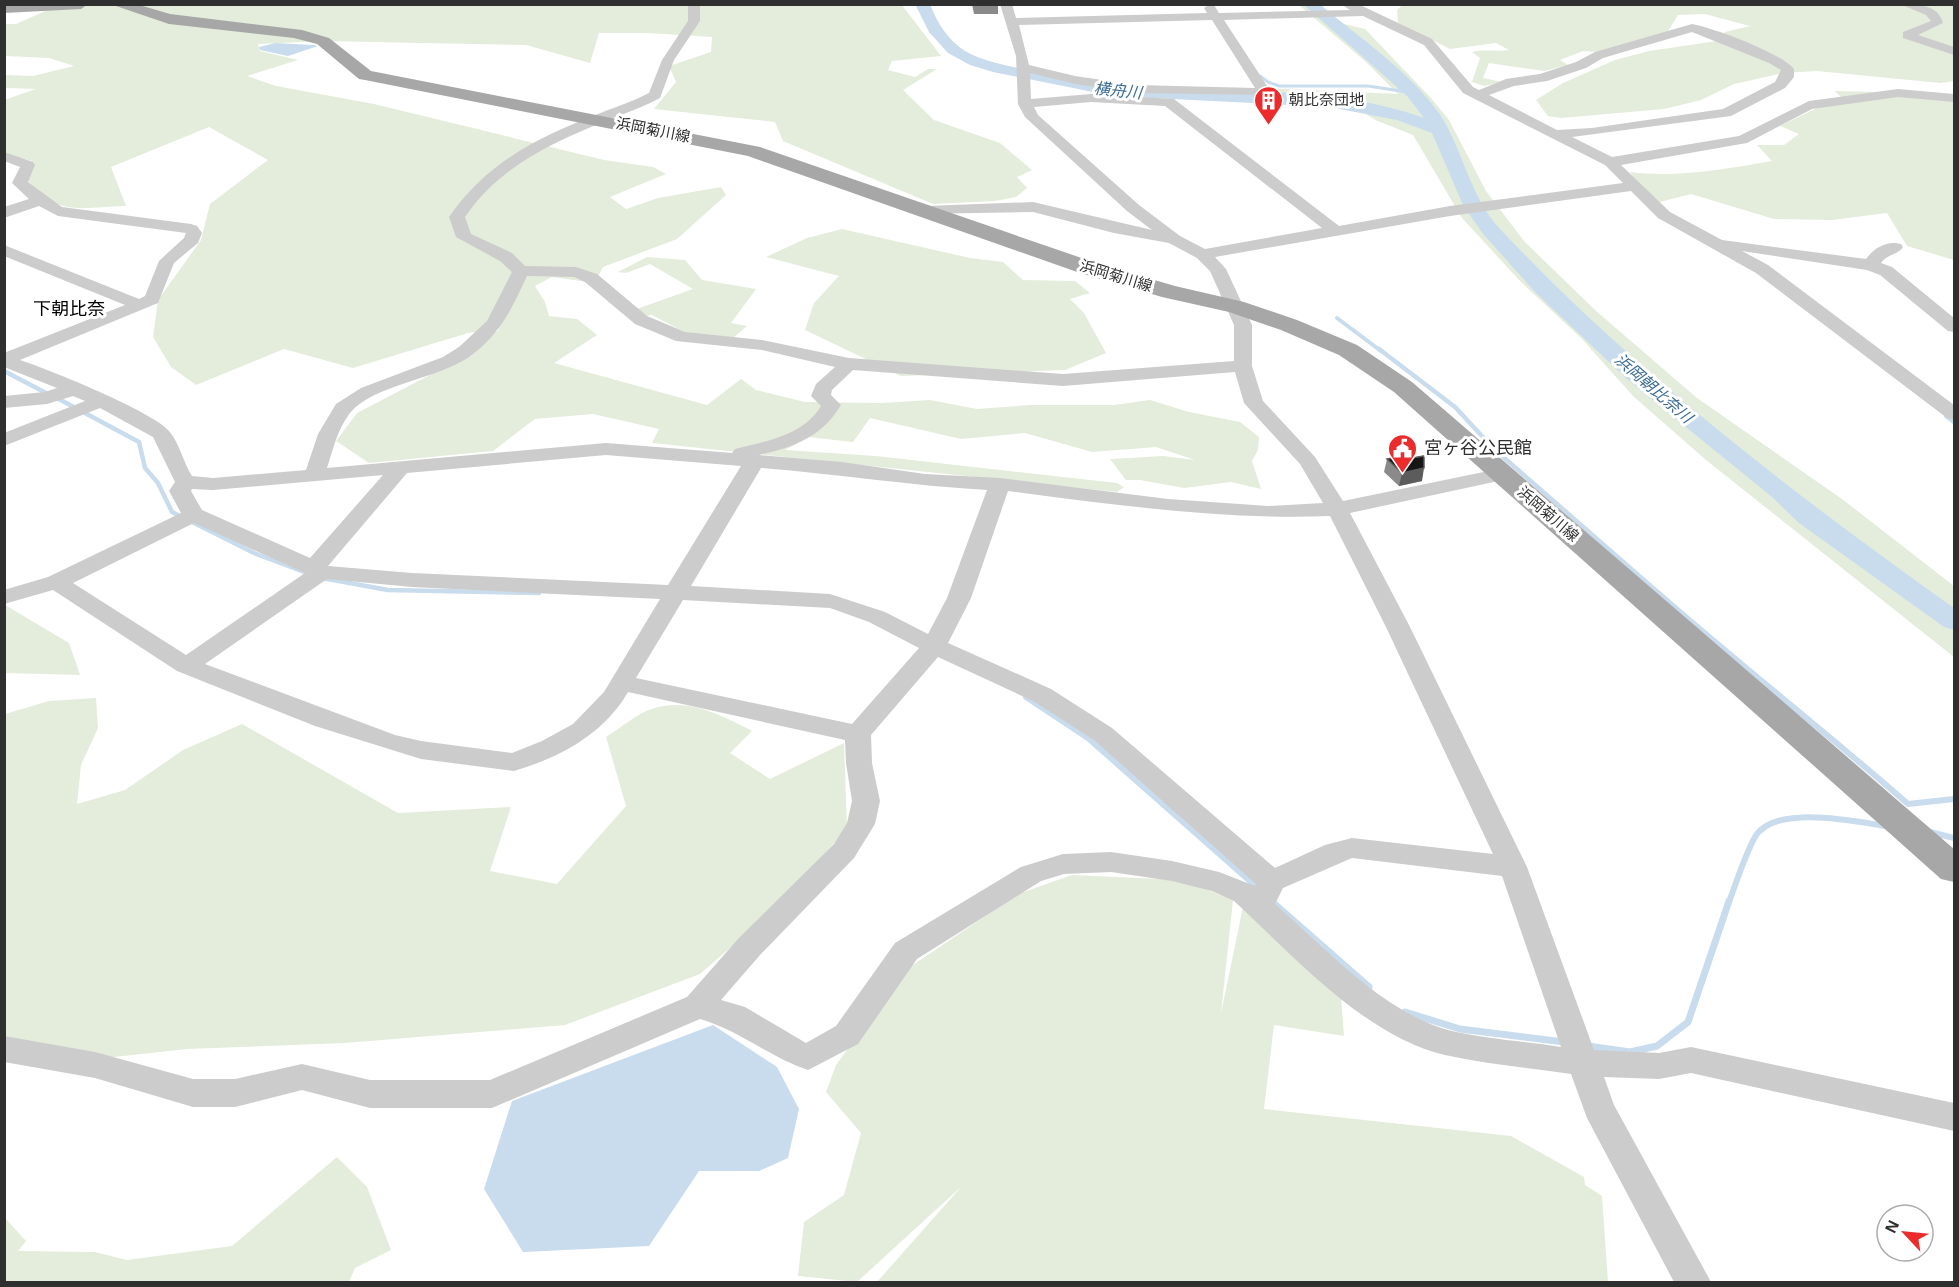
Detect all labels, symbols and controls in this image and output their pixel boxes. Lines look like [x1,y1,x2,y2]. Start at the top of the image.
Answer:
water label: 横舟川 [1093,80,1145,102]
building icon: 朝比奈団地 [1252,84,1284,126]
place label: 朝比奈団地 [1289,91,1364,108]
street label: 浜岡菊川線 [615,114,692,145]
street label: 浜岡菊川線 [1078,256,1155,295]
district label: 下朝比奈 [33,299,105,319]
water label: 浜岡朝比奈川 [1612,350,1697,428]
public building icon: 宮ヶ谷公民館 [1387,432,1419,474]
place label: 宮ヶ谷公民館 [1424,438,1532,458]
street label: 浜岡菊川線 [1514,483,1582,545]
north arrow [1875,1203,1935,1263]
text: N [1882,1218,1902,1236]

